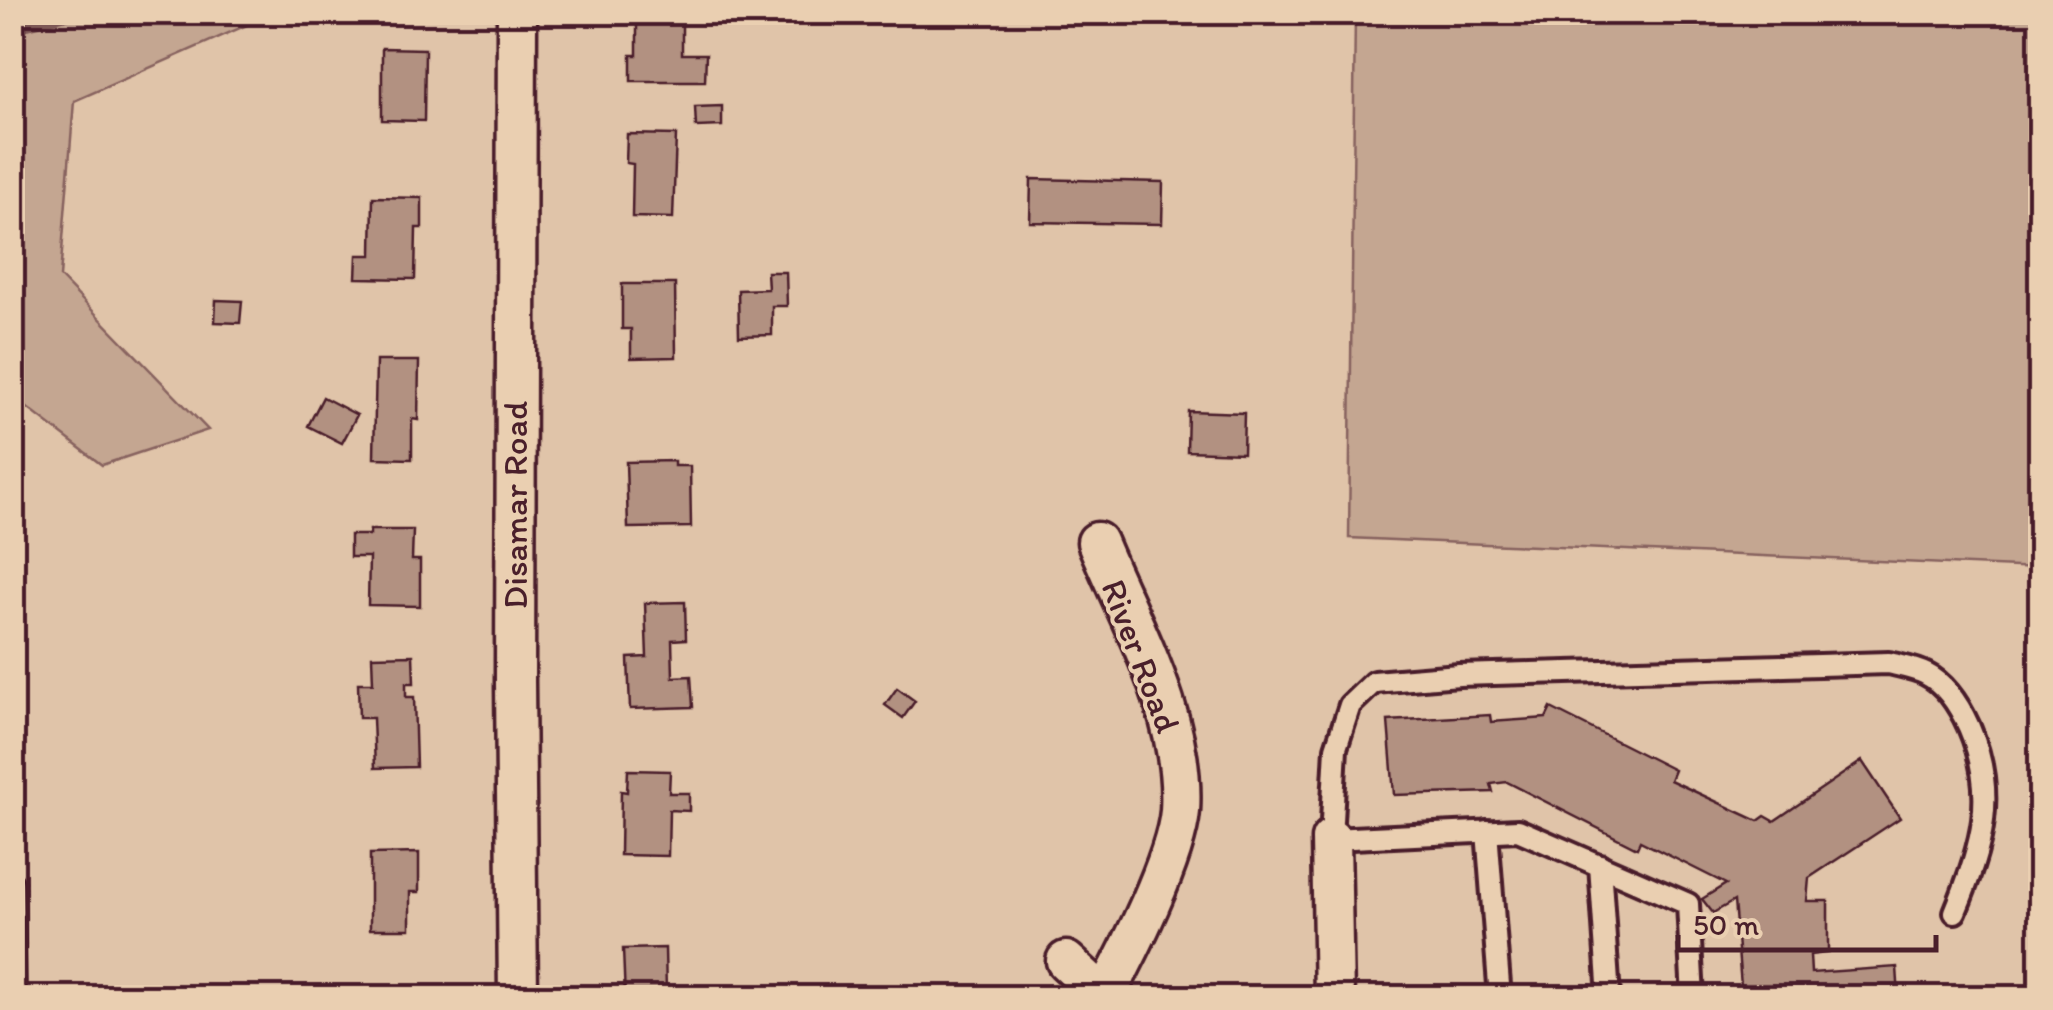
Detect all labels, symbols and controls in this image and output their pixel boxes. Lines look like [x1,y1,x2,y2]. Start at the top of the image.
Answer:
street label: Disamar Road [494,401,536,609]
street label: River Road [1093,573,1189,739]
scale bar [1678,890,1936,952]
text: 50 m [1693,906,1759,943]

